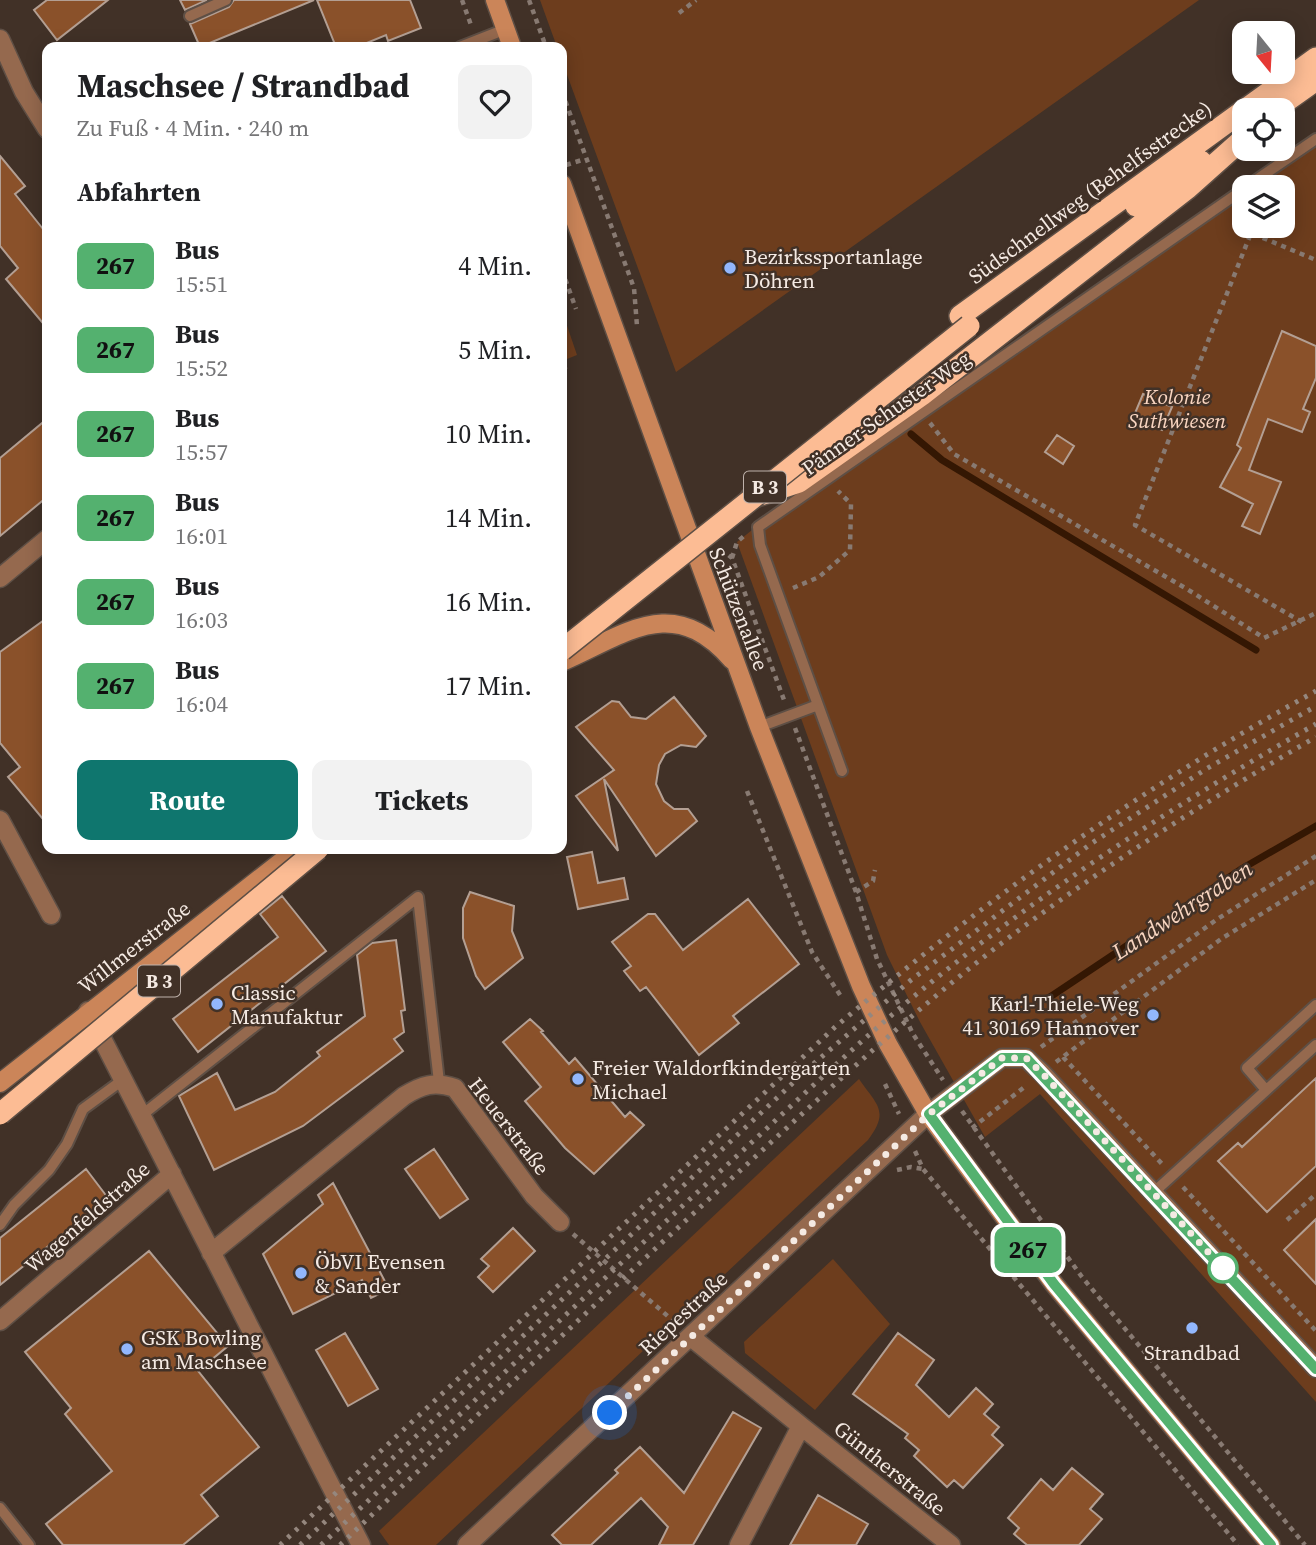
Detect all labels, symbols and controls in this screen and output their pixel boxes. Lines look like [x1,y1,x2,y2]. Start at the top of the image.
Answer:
north arrow [1232,21,1295,84]
map controls [1232,21,1295,238]
text: Maschsee / Strandbad [77,63,410,108]
button: heart [458,65,532,139]
street label: Südschnellweg (Behelfsstrecke) [962,94,1218,290]
button: locate [1232,98,1295,161]
text: Zu Fuß · 4 Min. · 240 m [77,112,309,144]
text: Abfahrten [77,174,201,210]
button: layers [1232,175,1295,238]
text: Bus [175,232,219,268]
place label: Bezirkssportanlage Döhren [744,242,923,295]
text: 4 Min. [458,248,532,284]
text: 267 [96,249,135,282]
marker: Bezirkssportanlage Döhren [722,260,738,276]
text: 15:51 [175,268,228,300]
text: Bus [175,316,219,352]
text: 5 Min. [458,332,532,368]
text: 267 [96,333,135,366]
street label: Pänner-Schuster-Weg [796,344,976,482]
text: 15:52 [175,352,228,384]
park label: Kolonie Suthwiesen [1128,382,1226,435]
text: Bus [175,400,219,436]
text: 10 Min. [445,416,532,452]
text: 267 [96,417,135,450]
text: 15:57 [175,436,228,468]
road number: B 3 [744,472,786,502]
text: Bus [175,484,219,520]
text: 14 Min. [445,500,532,536]
text: 267 [96,501,135,534]
text: 16:01 [175,520,228,552]
street label: Schützenallee [702,543,776,675]
text: Bus [175,568,219,604]
text: 16 Min. [445,584,532,620]
text: 267 [96,585,135,618]
text: 16:03 [175,604,228,636]
text: Bus [175,652,219,688]
text: 17 Min. [445,668,532,704]
text: 267 [96,669,135,702]
text: 16:04 [175,688,228,720]
button: Route [77,760,298,840]
button: Tickets [312,760,532,840]
water label: Landwehrgraben [1105,852,1259,968]
street label: Willmerstraße [72,894,196,1000]
road number: B 3 [138,965,180,996]
place label: Classic Manufaktur [231,978,343,1031]
place label: Karl-Thiele-Weg 41 30169 Hannover [962,989,1139,1042]
marker: Classic Manufaktur [209,996,225,1012]
marker: Karl-Thiele-Weg 41 30169 Hannover [1145,1007,1161,1023]
place label: Freier Waldorfkindergarten Michael [592,1053,851,1106]
street label: Heuerstraße [462,1071,556,1181]
marker: Freier Waldorfkindergarten Michael [570,1071,586,1087]
street label: Wagenfeldstraße [18,1154,156,1280]
line badge: 267 [988,1227,1068,1273]
text: 267 [1008,1233,1048,1266]
place label: ÖbVI Evensen & Sander [315,1247,446,1300]
unlabelled marker [1208,1253,1238,1283]
street label: Riepestraße [632,1264,734,1362]
marker: ÖbVI Evensen & Sander [293,1265,309,1281]
marker: Strandbad [1184,1320,1200,1336]
place label: GSK Bowling am Maschsee [141,1323,267,1376]
place label: Strandbad [1144,1338,1240,1367]
marker: GSK Bowling am Maschsee [119,1341,135,1357]
your location [592,1395,627,1430]
street label: Güntherstraße [828,1414,952,1522]

